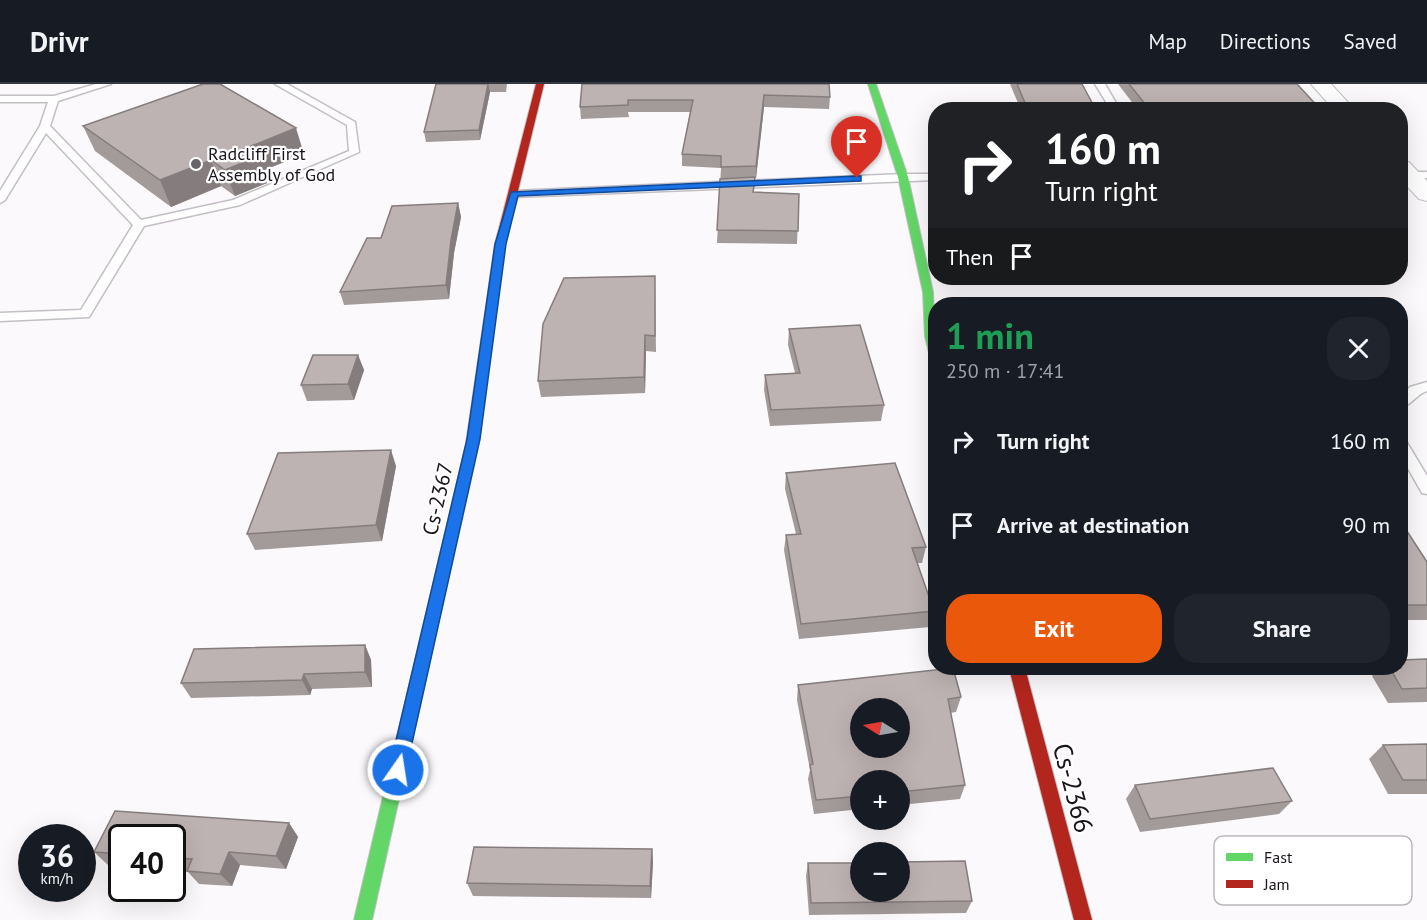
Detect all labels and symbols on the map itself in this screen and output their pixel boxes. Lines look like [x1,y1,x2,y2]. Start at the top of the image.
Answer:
pin [831,116,882,178]
place label: Radcliff First Assembly of God [208,142,335,186]
marker: Radcliff First Assembly of God [189,157,203,171]
street label: Cs-2367 [416,460,459,538]
north arrow [850,698,910,758]
position arrow [366,738,430,802]
street label: Cs-2366 [1046,739,1101,836]
speed limit sign: 40 [108,824,186,902]
legend [1214,836,1412,905]
text: Fast [1264,847,1293,867]
text: Jam [1263,874,1290,894]

